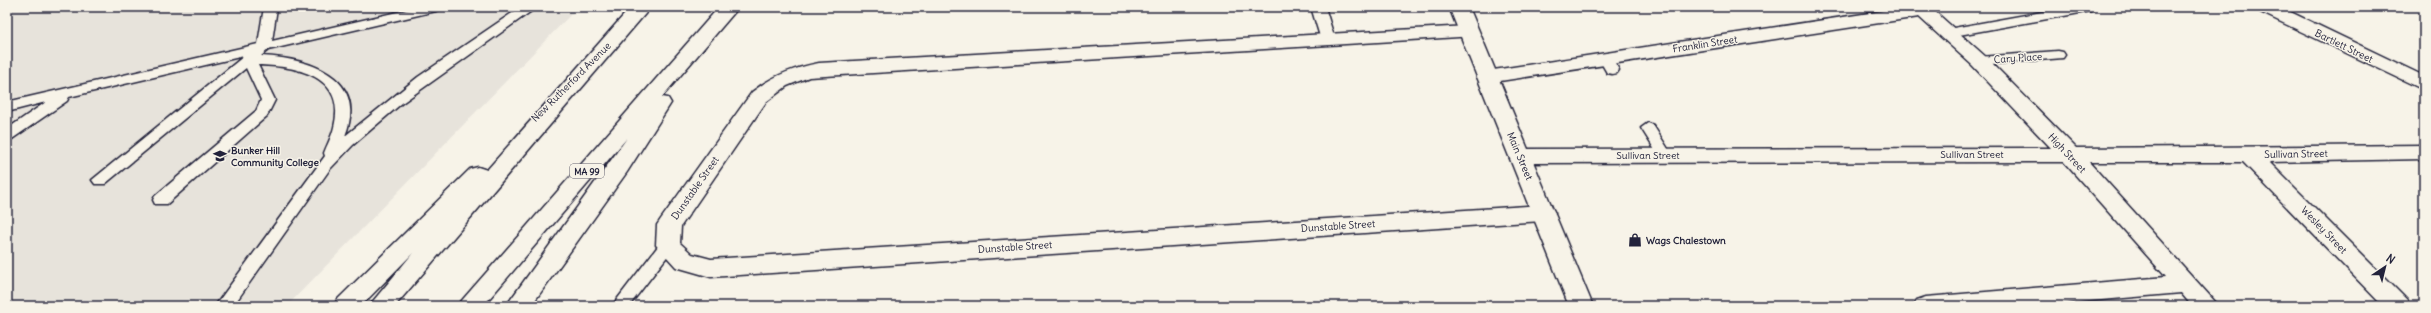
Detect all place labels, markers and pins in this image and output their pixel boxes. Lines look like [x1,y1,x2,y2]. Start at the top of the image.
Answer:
place label: Bunker Hill Community College [231,144,319,169]
school or university icon: Bunker Hill Community College [212,148,228,164]
shop icon: Wags Chalestown [1627,232,1643,248]
place label: Wags Chalestown [1646,234,1726,247]

